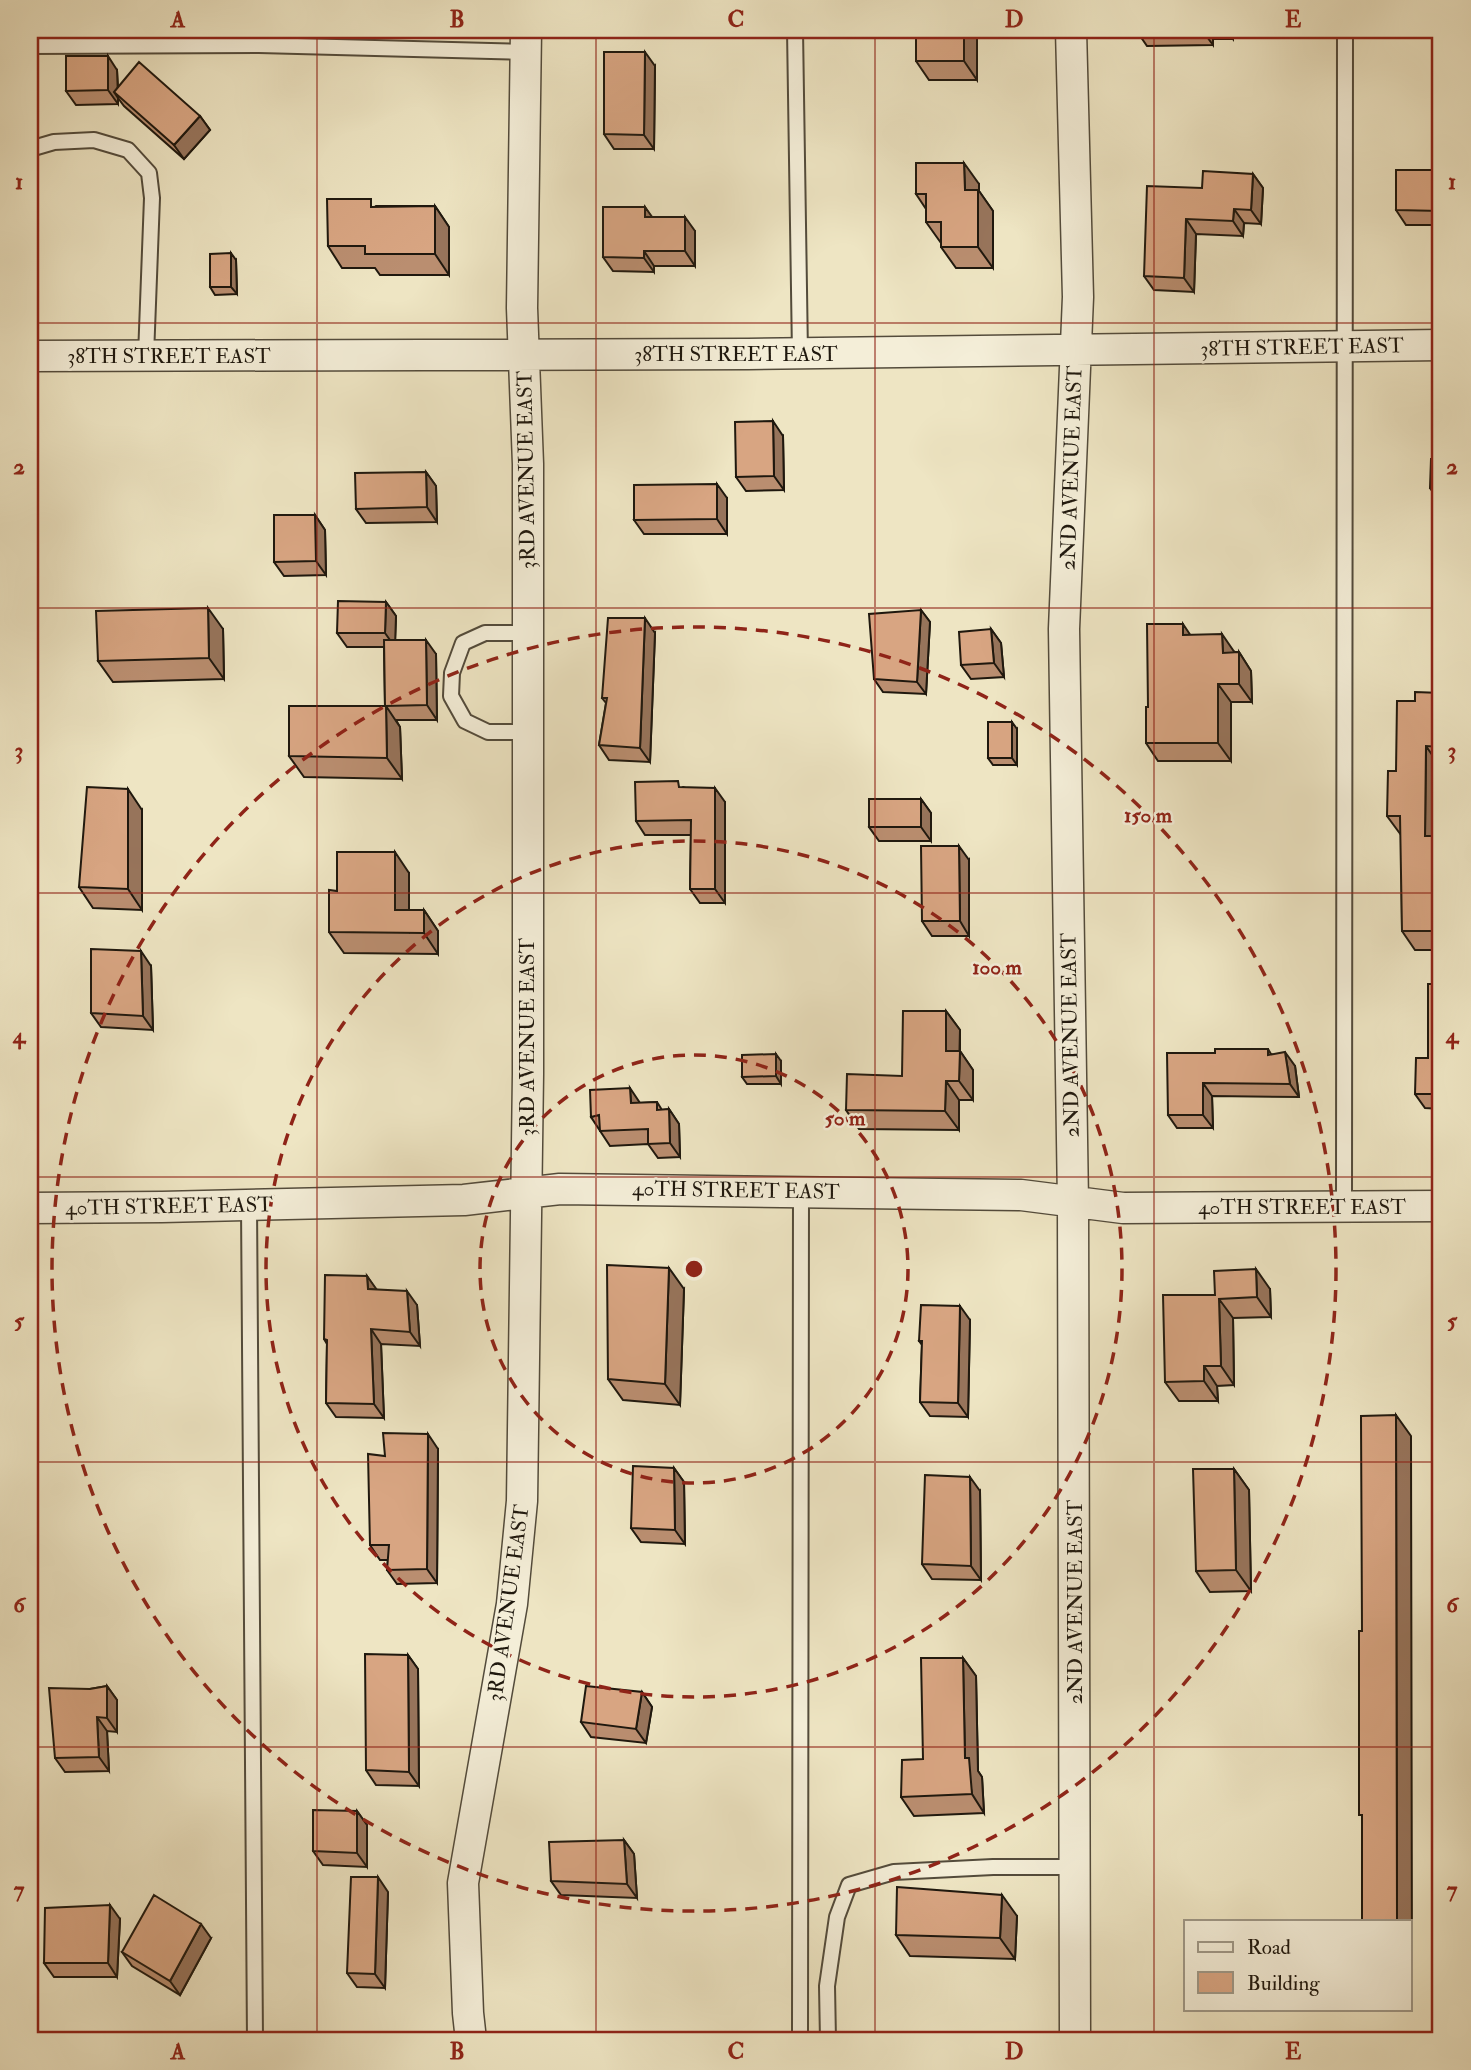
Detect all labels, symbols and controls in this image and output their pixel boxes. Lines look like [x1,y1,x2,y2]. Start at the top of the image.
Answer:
text: A [170,5,186,34]
text: B [449,5,465,34]
text: C [728,5,744,34]
text: D [1005,5,1023,34]
text: E [1285,5,1302,34]
text: 1 [15,167,23,196]
text: 1 [1448,167,1456,196]
street label: 38TH STREET EAST [1200,332,1404,363]
street label: 38TH STREET EAST [634,341,838,368]
street label: 38TH STREET EAST [67,343,271,370]
street label: 2ND AVENUE EAST [1054,365,1089,571]
street label: 3RD AVENUE EAST [511,370,542,569]
text: 2 [13,452,25,481]
text: 2 [1446,452,1458,481]
text: 3 [15,736,23,765]
text: 3 [1448,736,1456,765]
text: 150 m [1124,802,1173,829]
street label: 2ND AVENUE EAST [1055,932,1086,1138]
street label: 3RD AVENUE EAST [514,937,541,1136]
text: 100 m [972,954,1023,981]
text: 4 [12,1021,27,1050]
text: 4 [1445,1021,1460,1050]
text: 50 m [825,1105,866,1132]
street label: 40TH STREET EAST [632,1175,840,1206]
street label: 40TH STREET EAST [65,1191,273,1222]
street label: 40TH STREET EAST [1198,1194,1406,1221]
centre of rings [682,1257,706,1281]
text: 5 [14,1306,25,1335]
text: 5 [1447,1306,1458,1335]
street label: 2ND AVENUE EAST [1062,1499,1089,1704]
street label: 3RD AVENUE EAST [481,1503,536,1703]
text: 6 [13,1590,27,1619]
text: 6 [1446,1590,1460,1619]
text: 7 [14,1875,25,1904]
text: 7 [1447,1875,1458,1904]
legend [1184,1920,1412,2010]
text: Road [1247,1934,1292,1961]
text: Building [1247,1970,1320,1997]
text: A [170,2037,186,2066]
text: B [449,2037,465,2066]
text: C [728,2037,744,2066]
text: D [1005,2037,1023,2066]
text: E [1285,2037,1302,2066]

